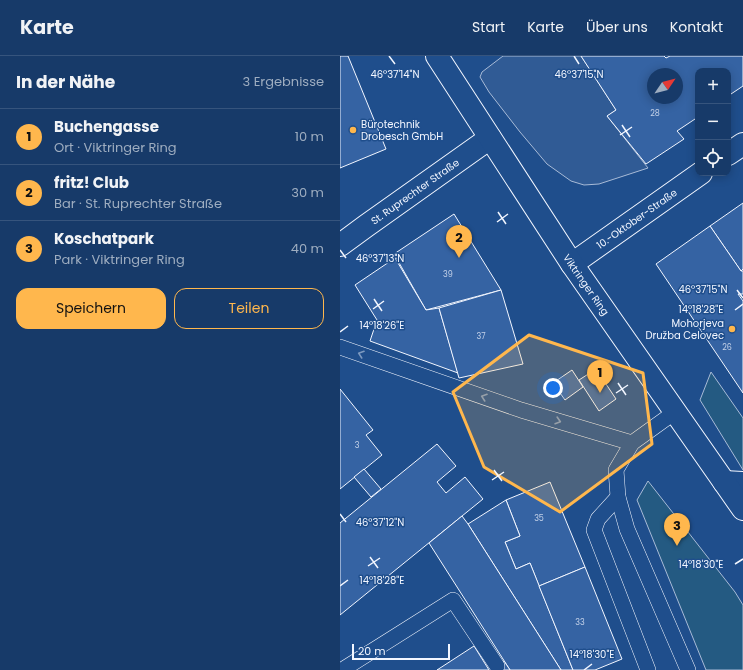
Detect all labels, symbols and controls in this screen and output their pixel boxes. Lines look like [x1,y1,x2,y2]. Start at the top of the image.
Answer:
text: Karte [20,14,74,41]
text: Start [472,17,505,37]
text: Karte [527,17,564,37]
text: Über uns [586,17,648,37]
text: Kontakt [670,17,723,37]
text: 46°37'14"N [370,67,420,82]
text: 46°37'15"N [554,67,604,82]
north arrow [647,68,683,104]
map controls [695,68,731,176]
button: + [695,68,731,104]
text: In der Nähe [16,70,115,94]
text: 3 Ergebnisse [243,72,324,91]
button: − [695,104,731,140]
house number: 28 [650,108,660,119]
text: Buchengasse [54,116,159,137]
place label: Bürotechnik Drobesch GmbH [361,117,443,144]
marker: Bürotechnik Drobesch GmbH [348,125,358,135]
text: 1 [27,127,31,146]
text: 10 m [295,127,324,146]
text: Ort · Viktringer Ring [54,138,177,157]
button: locate [695,140,731,176]
street label: St. Ruprechter Straße [368,155,462,228]
text: fritz! Club [54,172,129,193]
text: 2 [25,183,33,202]
text: 30 m [291,183,324,202]
street label: 10.-Oktober-Straße [593,185,680,252]
text: Bar · St. Ruprechter Straße [54,194,222,213]
pin: 2 [446,225,472,258]
text: Koschatpark [54,228,154,249]
text: 3 [25,239,33,258]
text: 40 m [291,239,324,258]
text: Park · Viktringer Ring [54,250,185,269]
text: 46°37'13"N [356,251,404,266]
street label: Viktringer Ring [560,251,613,318]
house number: 39 [443,269,453,280]
text: 46°37'15"N [678,282,728,297]
button: Speichern [16,288,166,329]
button: Teilen [174,288,324,329]
text: 14°18'28"E [679,302,723,317]
place label: Mohorjeva Družba Celovec [645,316,724,343]
text: 14°18'26"E [360,318,404,333]
marker: Mohorjeva Družba Celovec [727,324,737,334]
house number: 37 [476,331,486,342]
house number: 26 [722,342,732,353]
one-way arrow [358,350,365,359]
pin: 1 [587,360,613,393]
your location [543,378,563,398]
one-way arrow [481,394,488,402]
one-way arrow [554,416,561,425]
house number: 3 [355,440,360,451]
house number: 35 [534,513,544,524]
pin: 3 [664,513,690,546]
text: 46°37'12"N [356,515,404,530]
text: 14°18'30"E [679,557,723,572]
text: 14°18'28"E [360,573,404,588]
house number: 33 [575,617,585,628]
scale bar [352,642,450,661]
text: 20 m [358,643,386,659]
text: 14°18'30"E [570,647,614,662]

